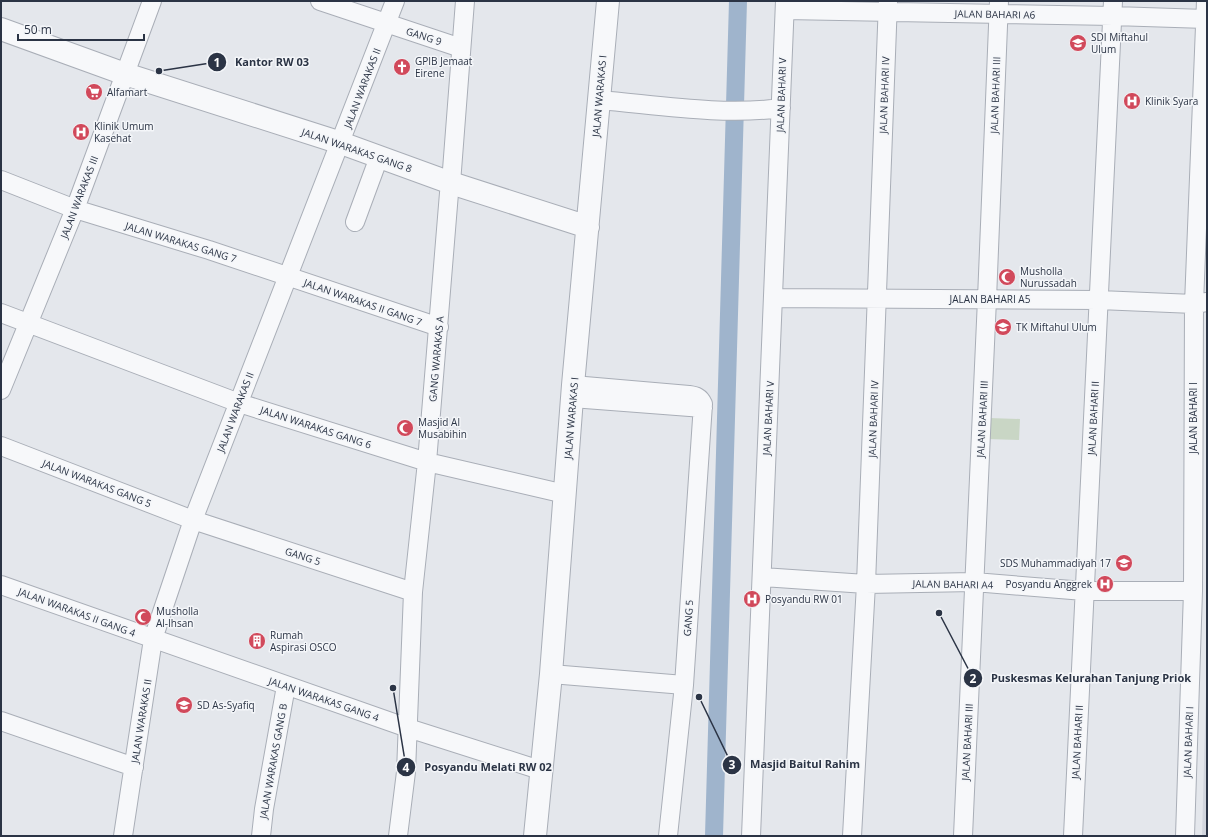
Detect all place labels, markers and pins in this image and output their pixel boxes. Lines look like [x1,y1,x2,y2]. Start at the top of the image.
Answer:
place label: SDI Miftahul Ulum [1091,30,1148,56]
school or university icon: SDI Miftahul Ulum [1068,33,1088,53]
callout: Kantor RW 03 [207,51,317,74]
place label: GPIB Jemaat Eirene [415,54,473,80]
church icon: GPIB Jemaat Eirene [392,57,412,77]
supermarket icon: Alfamart [84,82,104,102]
place label: Alfamart [107,85,148,99]
hospital icon: Klinik Syara [1122,91,1142,111]
place label: Klinik Syara [1145,94,1198,108]
place label: Klinik Umum Kasehat [94,119,154,145]
hospital icon: Klinik Umum Kasehat [71,122,91,142]
place label: Musholla Nurussadah [1020,264,1077,290]
mosque icon: Musholla Nurussadah [997,267,1017,287]
school or university icon: TK Miftahul Ulum [993,317,1013,337]
place label: TK Miftahul Ulum [1016,320,1097,334]
place label: Masjid Al Musabihin [418,415,467,441]
mosque icon: Masjid Al Musabihin [395,418,415,438]
school or university icon: SDS Muhammadiyah 17 [1114,553,1134,573]
place label: SDS Muhammadiyah 17 [1000,556,1111,570]
hospital icon: Posyandu Anggrek [1095,574,1115,594]
place label: Posyandu Anggrek [1005,577,1093,591]
hospital icon: Posyandu RW 01 [742,589,762,609]
place label: Posyandu RW 01 [765,592,843,606]
place label: Musholla Al-Ihsan [156,604,199,630]
mosque icon: Musholla Al-Ihsan [133,607,153,627]
place label: Rumah Aspirasi OSCO [270,628,337,654]
building icon: Rumah Aspirasi OSCO [247,631,267,651]
callout: Puskesmas Kelurahan Tanjung Priok [963,667,1199,690]
school or university icon: SD As-Syafiq [174,695,194,715]
place label: SD As-Syafiq [197,698,255,712]
callout: Masjid Baitul Rahim [722,753,868,776]
callout: Posyandu Melati RW 02 [396,756,559,779]

